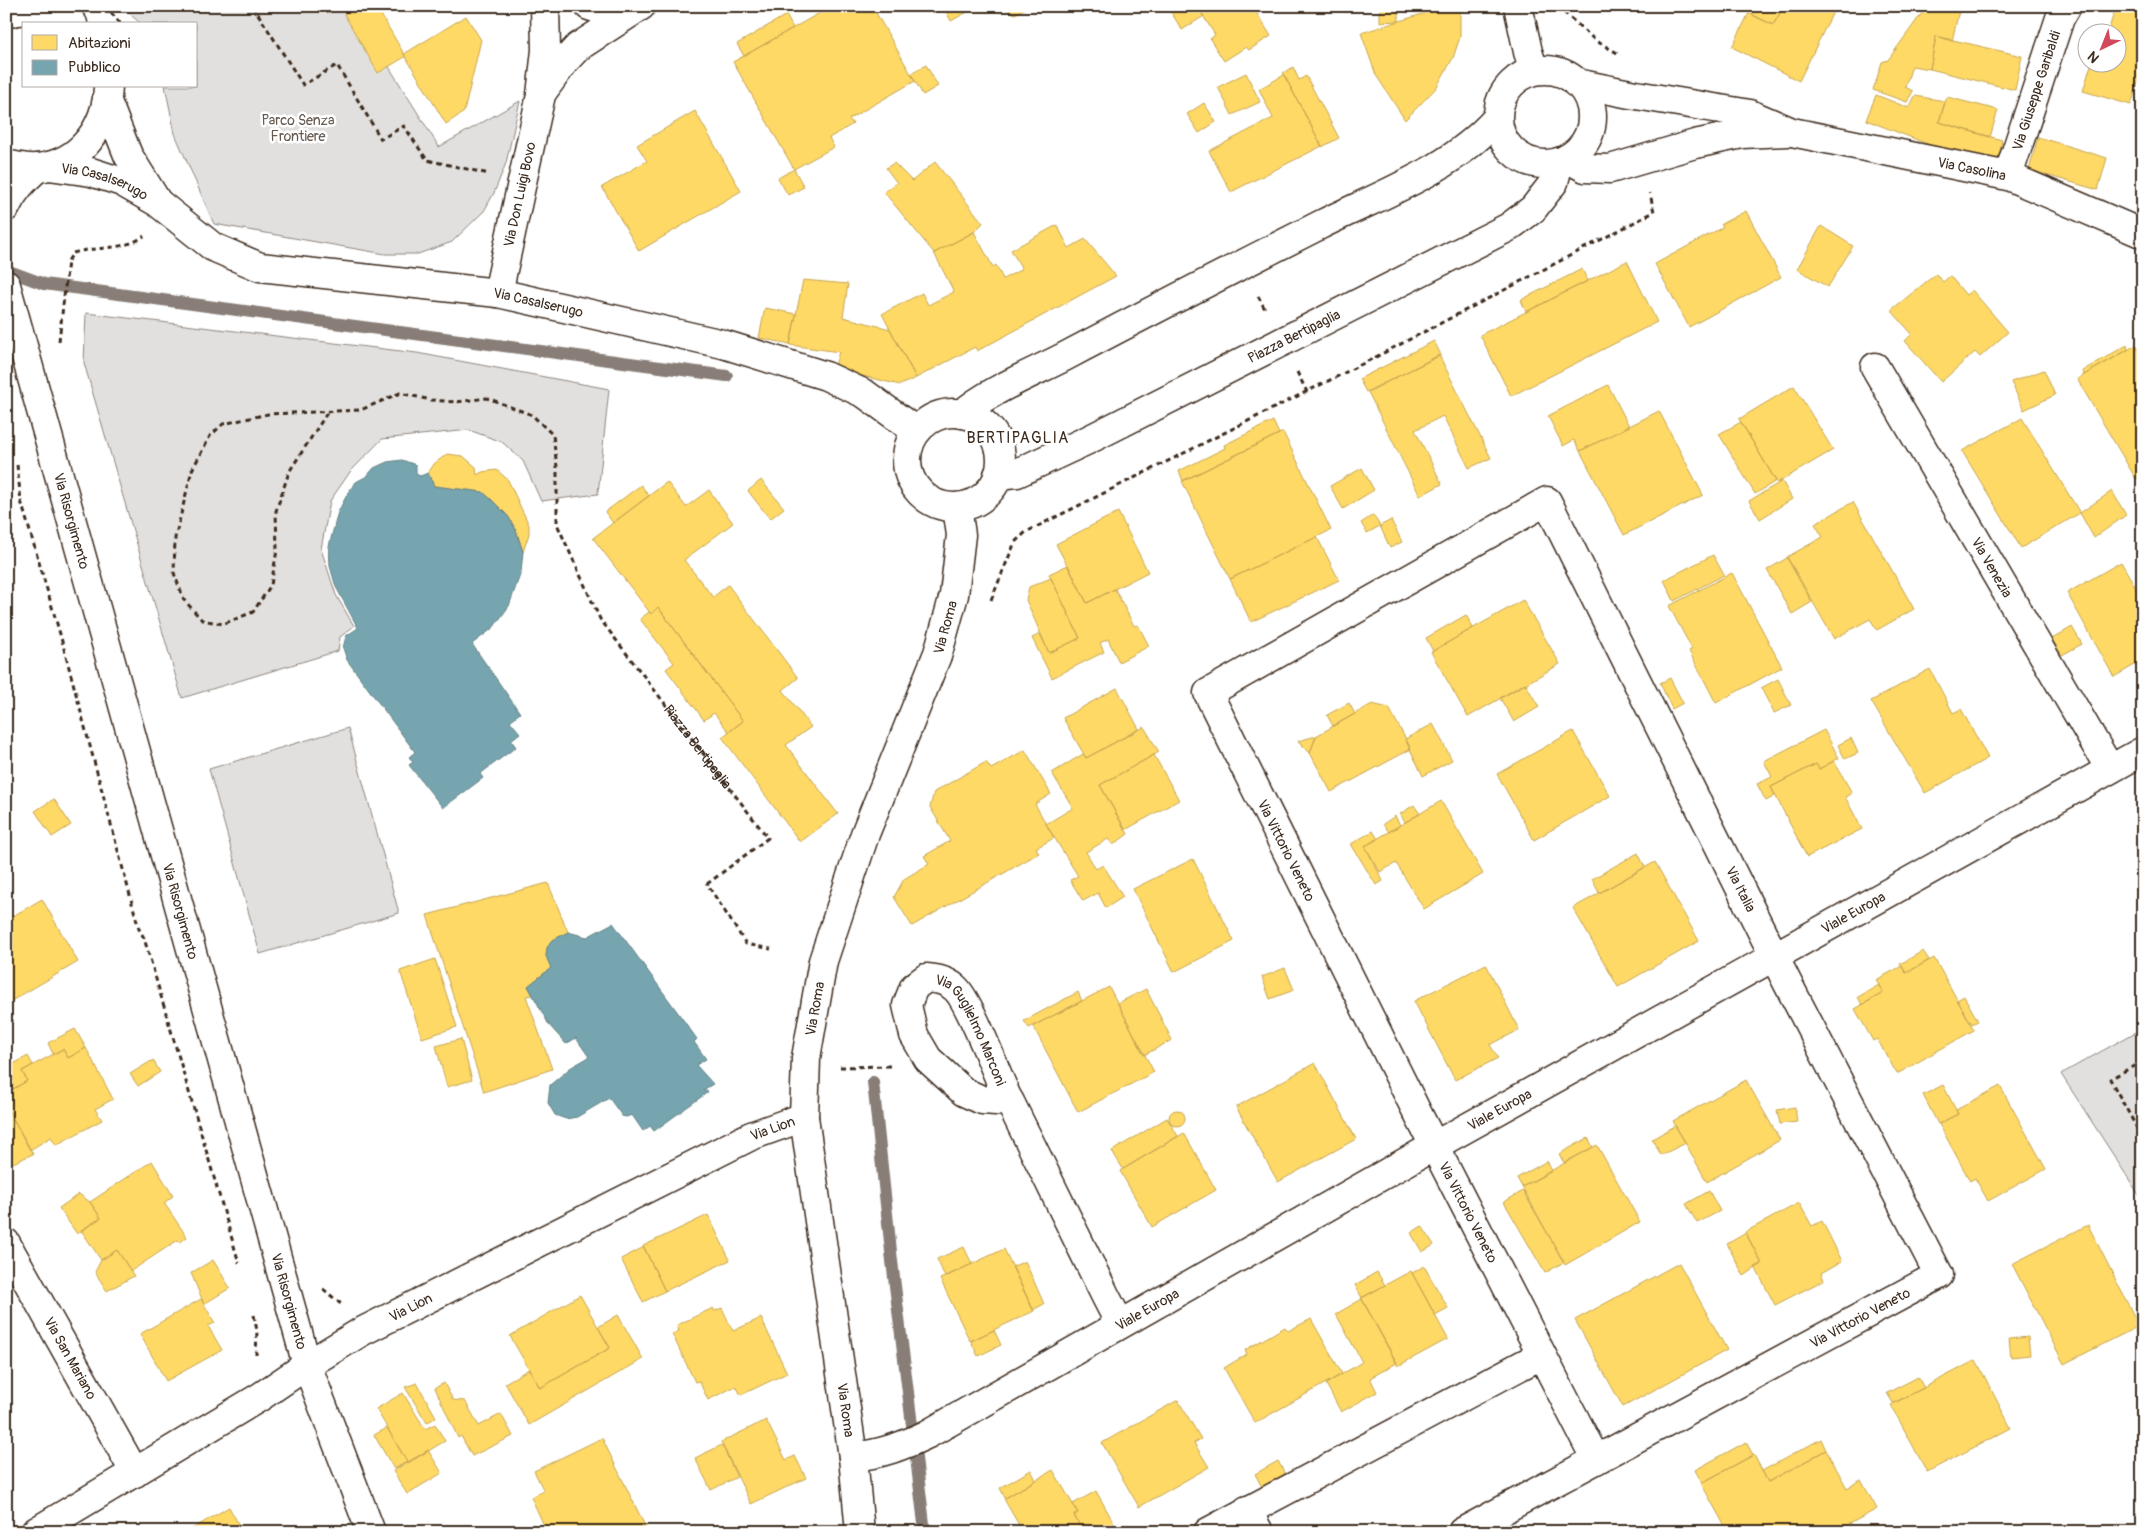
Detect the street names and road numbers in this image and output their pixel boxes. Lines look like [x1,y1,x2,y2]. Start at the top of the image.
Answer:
street label: Via Giuseppe Garibaldi [2009,28,2064,153]
street label: Via Don Luigi Bovo [500,140,540,248]
street label: Via Casolina [1936,154,2008,184]
street label: Via Casalserugo [60,160,151,204]
street label: Via Casalserugo [493,285,585,321]
street label: Piazza Bertipaglia [1245,306,1343,367]
street label: Via Risorgimento [50,471,93,572]
street label: Via Venezia [1968,534,2016,601]
street label: Via Roma [930,599,961,656]
street label: Piazza Bertipaglia [660,701,735,792]
street label: Via Vittorio Veneto [1254,797,1319,905]
street label: Via Risorgimento [159,861,202,962]
street label: Via Italia [1722,864,1759,915]
street label: Viale Europa [1819,888,1888,937]
street label: Via Guglielmo Marconi [934,971,1009,1089]
street label: Via Roma [802,980,828,1037]
street label: Viale Europa [1465,1085,1535,1135]
street label: Via Lion [748,1113,797,1145]
street label: Via Vittorio Veneto [1435,1159,1501,1266]
street label: Via Risorgimento [267,1251,310,1352]
street label: Via Vittorio Veneto [1807,1284,1914,1352]
street label: Viale Europa [1113,1285,1182,1335]
street label: Via Lion [386,1290,435,1326]
street label: Via San Mariano [40,1314,100,1403]
street label: Via Roma [833,1382,858,1438]

